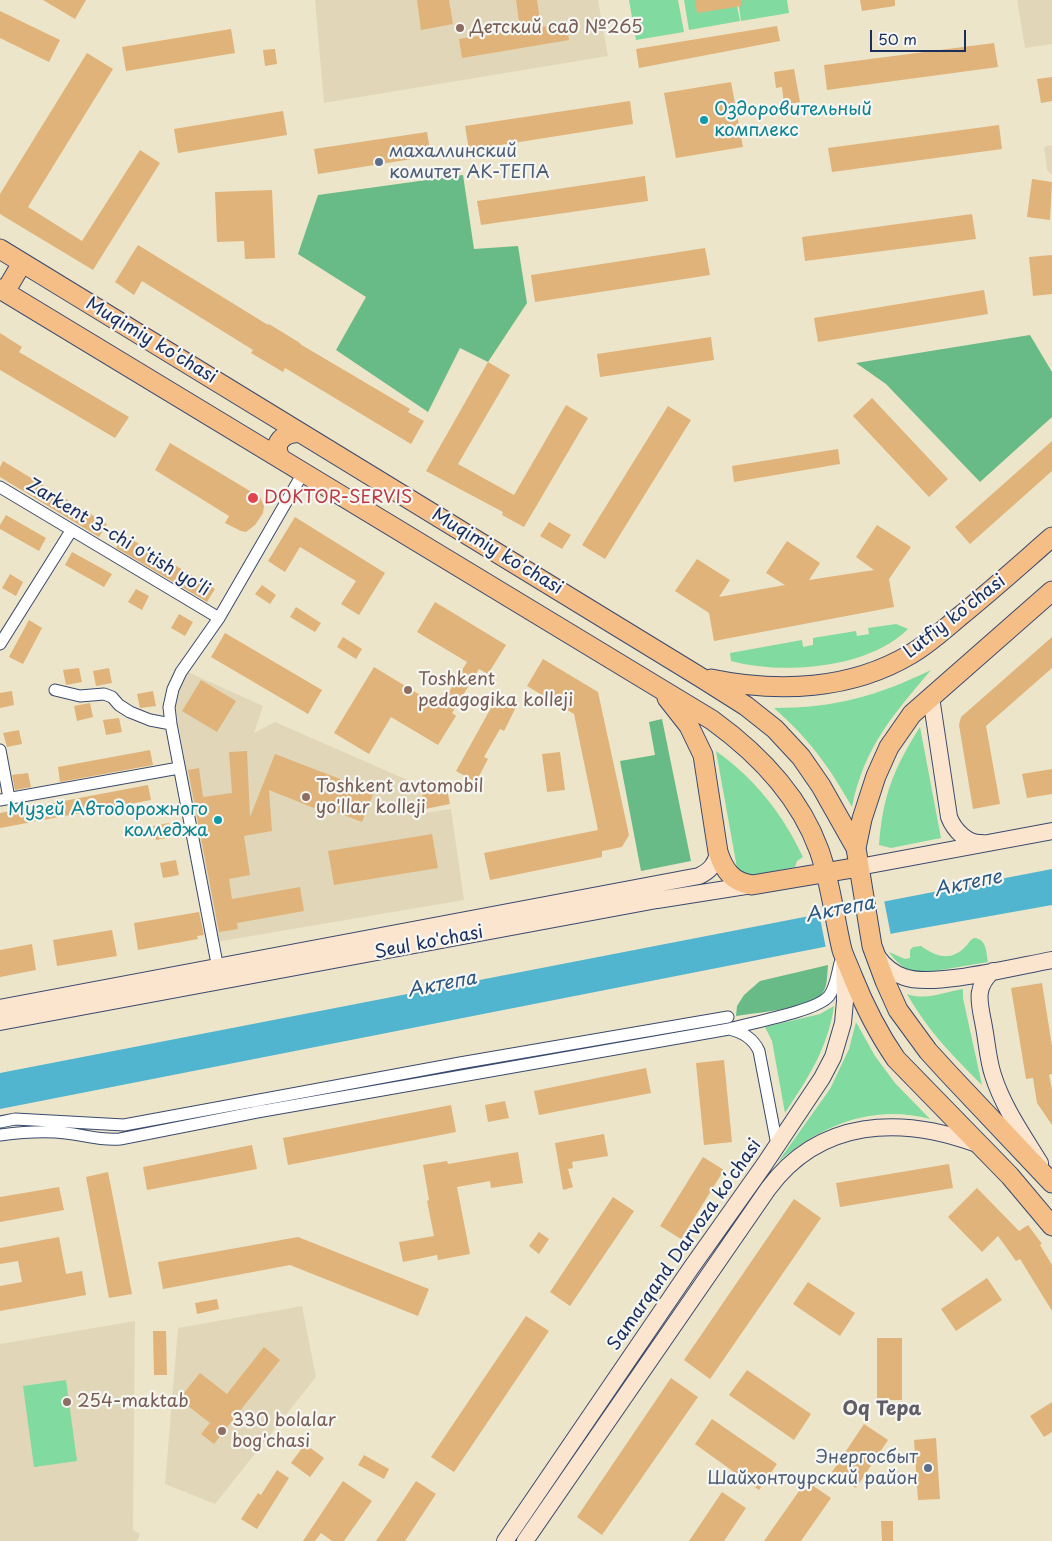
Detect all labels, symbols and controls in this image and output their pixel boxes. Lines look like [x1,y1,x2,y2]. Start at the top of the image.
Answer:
place label: Детский сад №265 [470,17,643,39]
scale bar [872,20,968,52]
marker: Детский сад №265 [454,22,466,34]
text: 50 m [878,27,917,50]
place label: Оздоровительный комплекс [714,99,872,142]
marker: Оздоровительный комплекс [698,114,710,126]
place label: махаллинский комитет АК-ТЕПА [389,141,550,183]
marker: махаллинский комитет АК-ТЕПА [373,156,385,168]
street label: Muqimiy ko'chasi [82,293,220,389]
street label: Zarkent 3-chi o'tish yo'li [22,475,214,601]
place label: DOKTOR-SERVIS [264,487,412,509]
marker: DOKTOR-SERVIS [246,491,260,505]
street label: Muqimiy ko'chasi [428,504,566,600]
street label: Lutfiy ko'chasi [900,571,1010,663]
place label: Toshkent pedagogika kolleji [418,669,573,712]
marker: Toshkent pedagogika kolleji [402,684,414,696]
place label: Toshkent avtomobil yo'llar kolleji [316,776,484,819]
marker: Toshkent avtomobil yo'llar kolleji [300,791,312,803]
place label: Музей Автодорожного колледжа [8,799,208,842]
marker: Музей Автодорожного колледжа [212,814,224,826]
water label: Актепе [932,866,1004,902]
water label: Актепа [804,892,876,928]
street label: Seul ko'chasi [373,922,485,964]
water label: Актепа [406,967,478,1003]
street label: Samarqand Darvoza koʻchasi [604,1135,766,1355]
place label: 254-maktab [77,1391,189,1413]
marker: 254-maktab [61,1396,73,1408]
district label: Oq Tepa [843,1399,921,1421]
place label: 330 bolalar bog'chasi [232,1410,336,1452]
marker: 330 bolalar bog'chasi [216,1425,228,1437]
place label: Энергосбыт Шайхонтоурский район [707,1447,918,1490]
marker: Энергосбыт Шайхонтоурский район [922,1462,934,1474]

